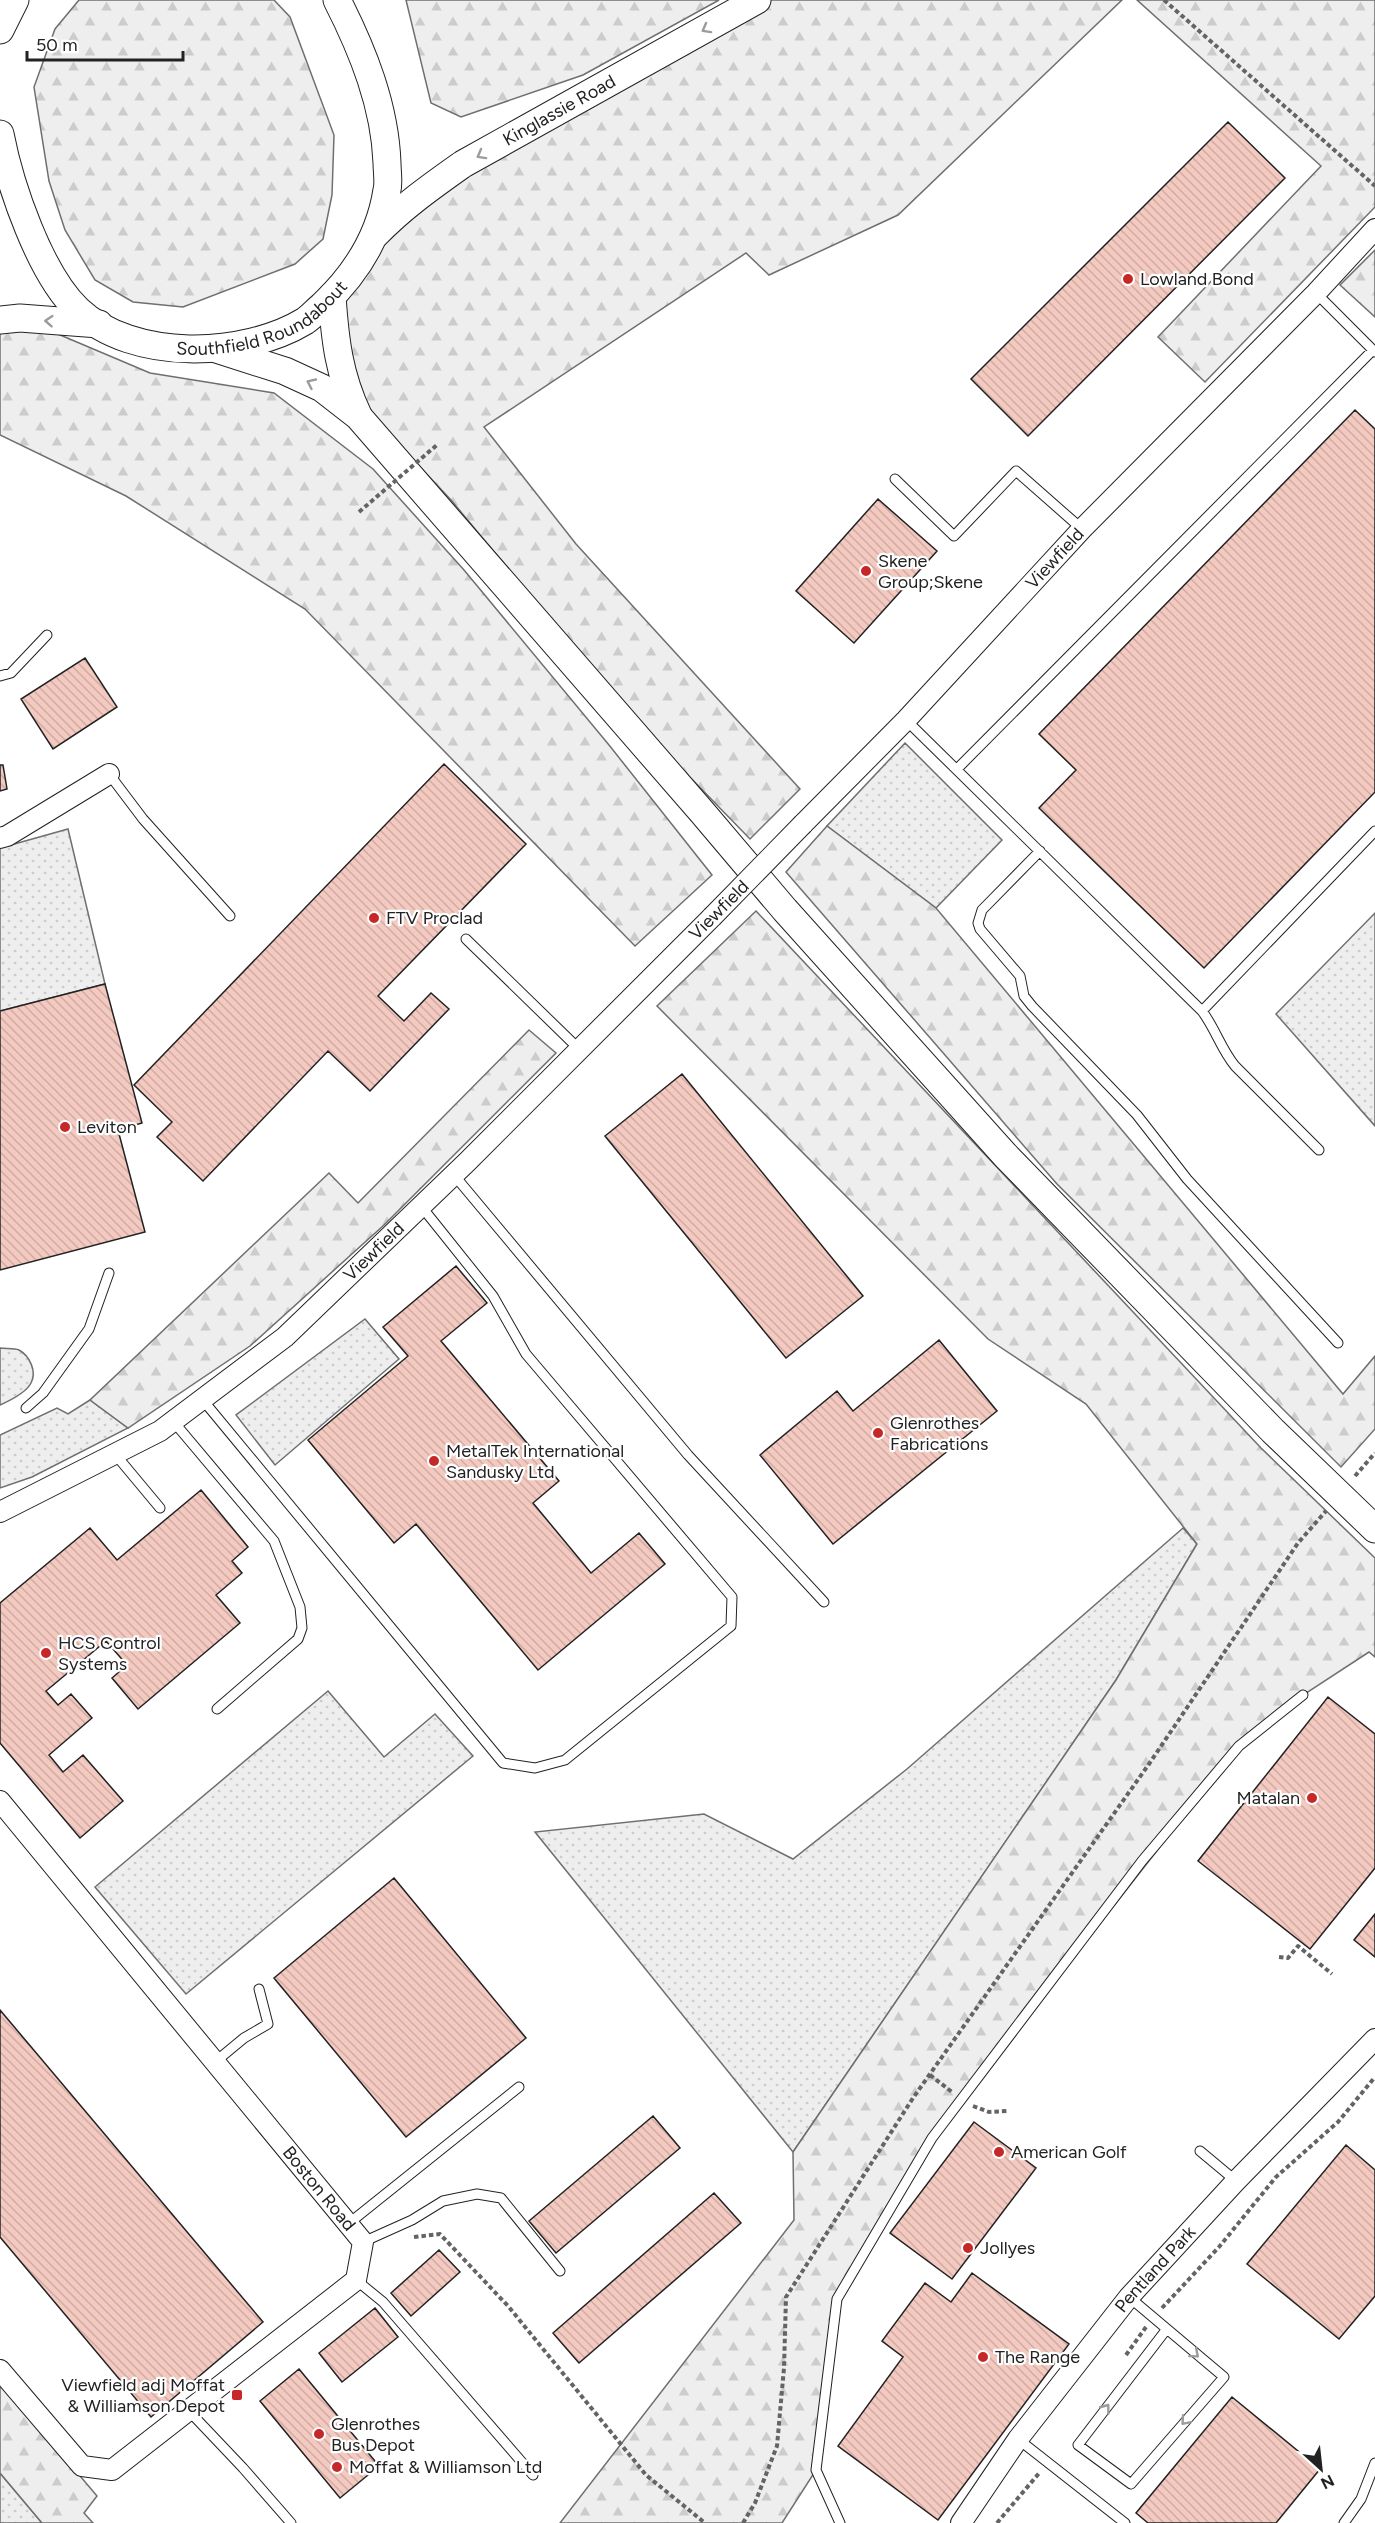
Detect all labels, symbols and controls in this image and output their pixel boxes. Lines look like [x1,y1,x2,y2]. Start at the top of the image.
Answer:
one-way arrow [702,22,712,33]
scale bar [27,24,183,62]
text: 50 m [36,34,78,56]
street label: Kinglassie Road [499,70,619,151]
one-way arrow [477,147,487,159]
place label: Lowland Bond [1140,268,1254,290]
marker: Lowland Bond [1121,272,1135,286]
street label: Southfield Roundabout [176,276,352,360]
one-way arrow [45,314,54,327]
one-way arrow [306,378,317,390]
street label: Viewfield [1021,523,1089,594]
place label: Skene Group;Skene [878,550,983,593]
marker: Skene Group;Skene [859,564,873,578]
street label: Viewfield [685,876,753,944]
place label: FTV Proclad [386,907,483,929]
marker: FTV Proclad [367,911,381,925]
place label: Leviton [77,1116,137,1138]
marker: Leviton [58,1120,72,1134]
street label: Viewfield [339,1217,409,1286]
place label: Glenrothes Fabrications [890,1412,988,1455]
marker: Glenrothes Fabrications [871,1426,885,1440]
place label: MetalTek International Sandusky Ltd [446,1440,624,1483]
marker: MetalTek International Sandusky Ltd [427,1454,441,1468]
place label: HCS Control Systems [58,1632,161,1675]
marker: HCS Control Systems [39,1646,53,1660]
place label: Matalan [1236,1787,1300,1809]
marker: Matalan [1305,1791,1319,1805]
place label: American Golf [1011,2141,1127,2163]
street label: Boston Road [278,2142,360,2235]
marker: American Golf [992,2145,1006,2159]
street label: Pentland Park [1110,2221,1200,2317]
place label: Jollyes [980,2237,1035,2259]
marker: Jollyes [961,2241,975,2255]
place label: The Range [995,2346,1080,2368]
one-way arrow [1188,2347,1199,2358]
marker: The Range [976,2350,990,2364]
place label: Viewfield adj Moffat & Williamson Depot [61,2374,225,2417]
marker: Viewfield adj Moffat & Williamson Depot [230,2388,244,2402]
one-way arrow [1099,2404,1110,2415]
place label: Glenrothes Bus Depot [331,2413,420,2456]
one-way arrow [1181,2415,1192,2425]
marker: Glenrothes Bus Depot [312,2427,326,2441]
north arrow [1291,2439,1351,2499]
place label: Moffat & Williamson Ltd [349,2456,542,2478]
marker: Moffat & Williamson Ltd [330,2460,344,2474]
text: N [1318,2471,1337,2493]

